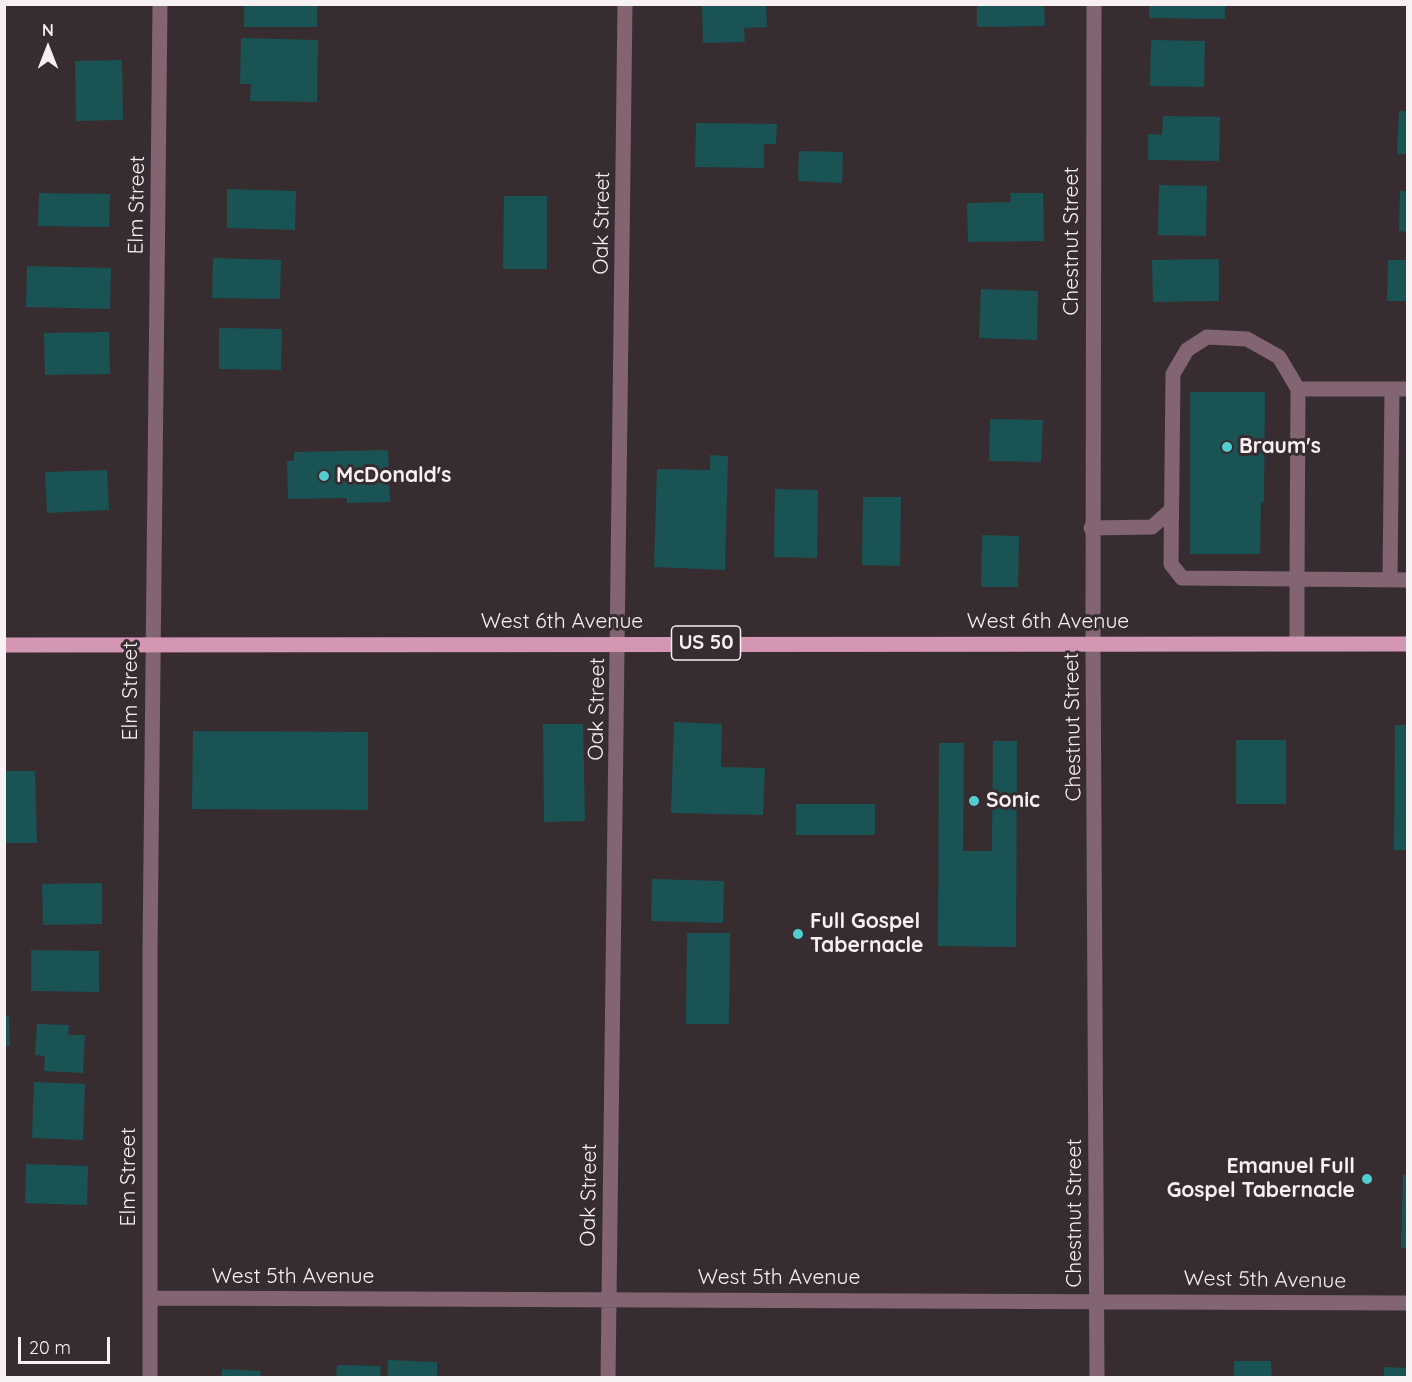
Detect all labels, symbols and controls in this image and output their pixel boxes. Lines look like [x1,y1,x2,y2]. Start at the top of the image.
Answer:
north arrow [18,18,78,78]
text: N [42,20,54,40]
street label: Elm Street [124,155,150,255]
street label: Chestnut Street [1059,167,1085,315]
street label: Oak Street [589,171,615,275]
place label: Braum's [1239,434,1321,460]
marker: Braum's [1220,440,1234,454]
place label: McDonald's [336,463,451,489]
marker: McDonald's [317,469,331,483]
street label: West 6th Avenue [481,609,643,635]
street label: West 6th Avenue [967,609,1129,635]
road number: US 50 [672,626,740,660]
street label: Elm Street [118,641,144,741]
street label: Chestnut Street [1059,652,1087,802]
street label: Oak Street [584,657,610,761]
place label: Sonic [986,788,1040,814]
marker: Sonic [967,794,981,808]
place label: Full Gospel Tabernacle [810,909,923,959]
marker: Full Gospel Tabernacle [791,927,805,941]
street label: Elm Street [116,1127,142,1227]
street label: Chestnut Street [1062,1139,1088,1287]
street label: Oak Street [576,1143,602,1247]
place label: Emanuel Full Gospel Tabernacle [1167,1154,1355,1204]
marker: Emanuel Full Gospel Tabernacle [1360,1172,1374,1186]
street label: West 5th Avenue [212,1264,374,1290]
street label: West 5th Avenue [698,1265,860,1291]
street label: West 5th Avenue [1184,1266,1346,1294]
scale bar [21,1325,112,1363]
text: 20 m [29,1336,71,1359]

